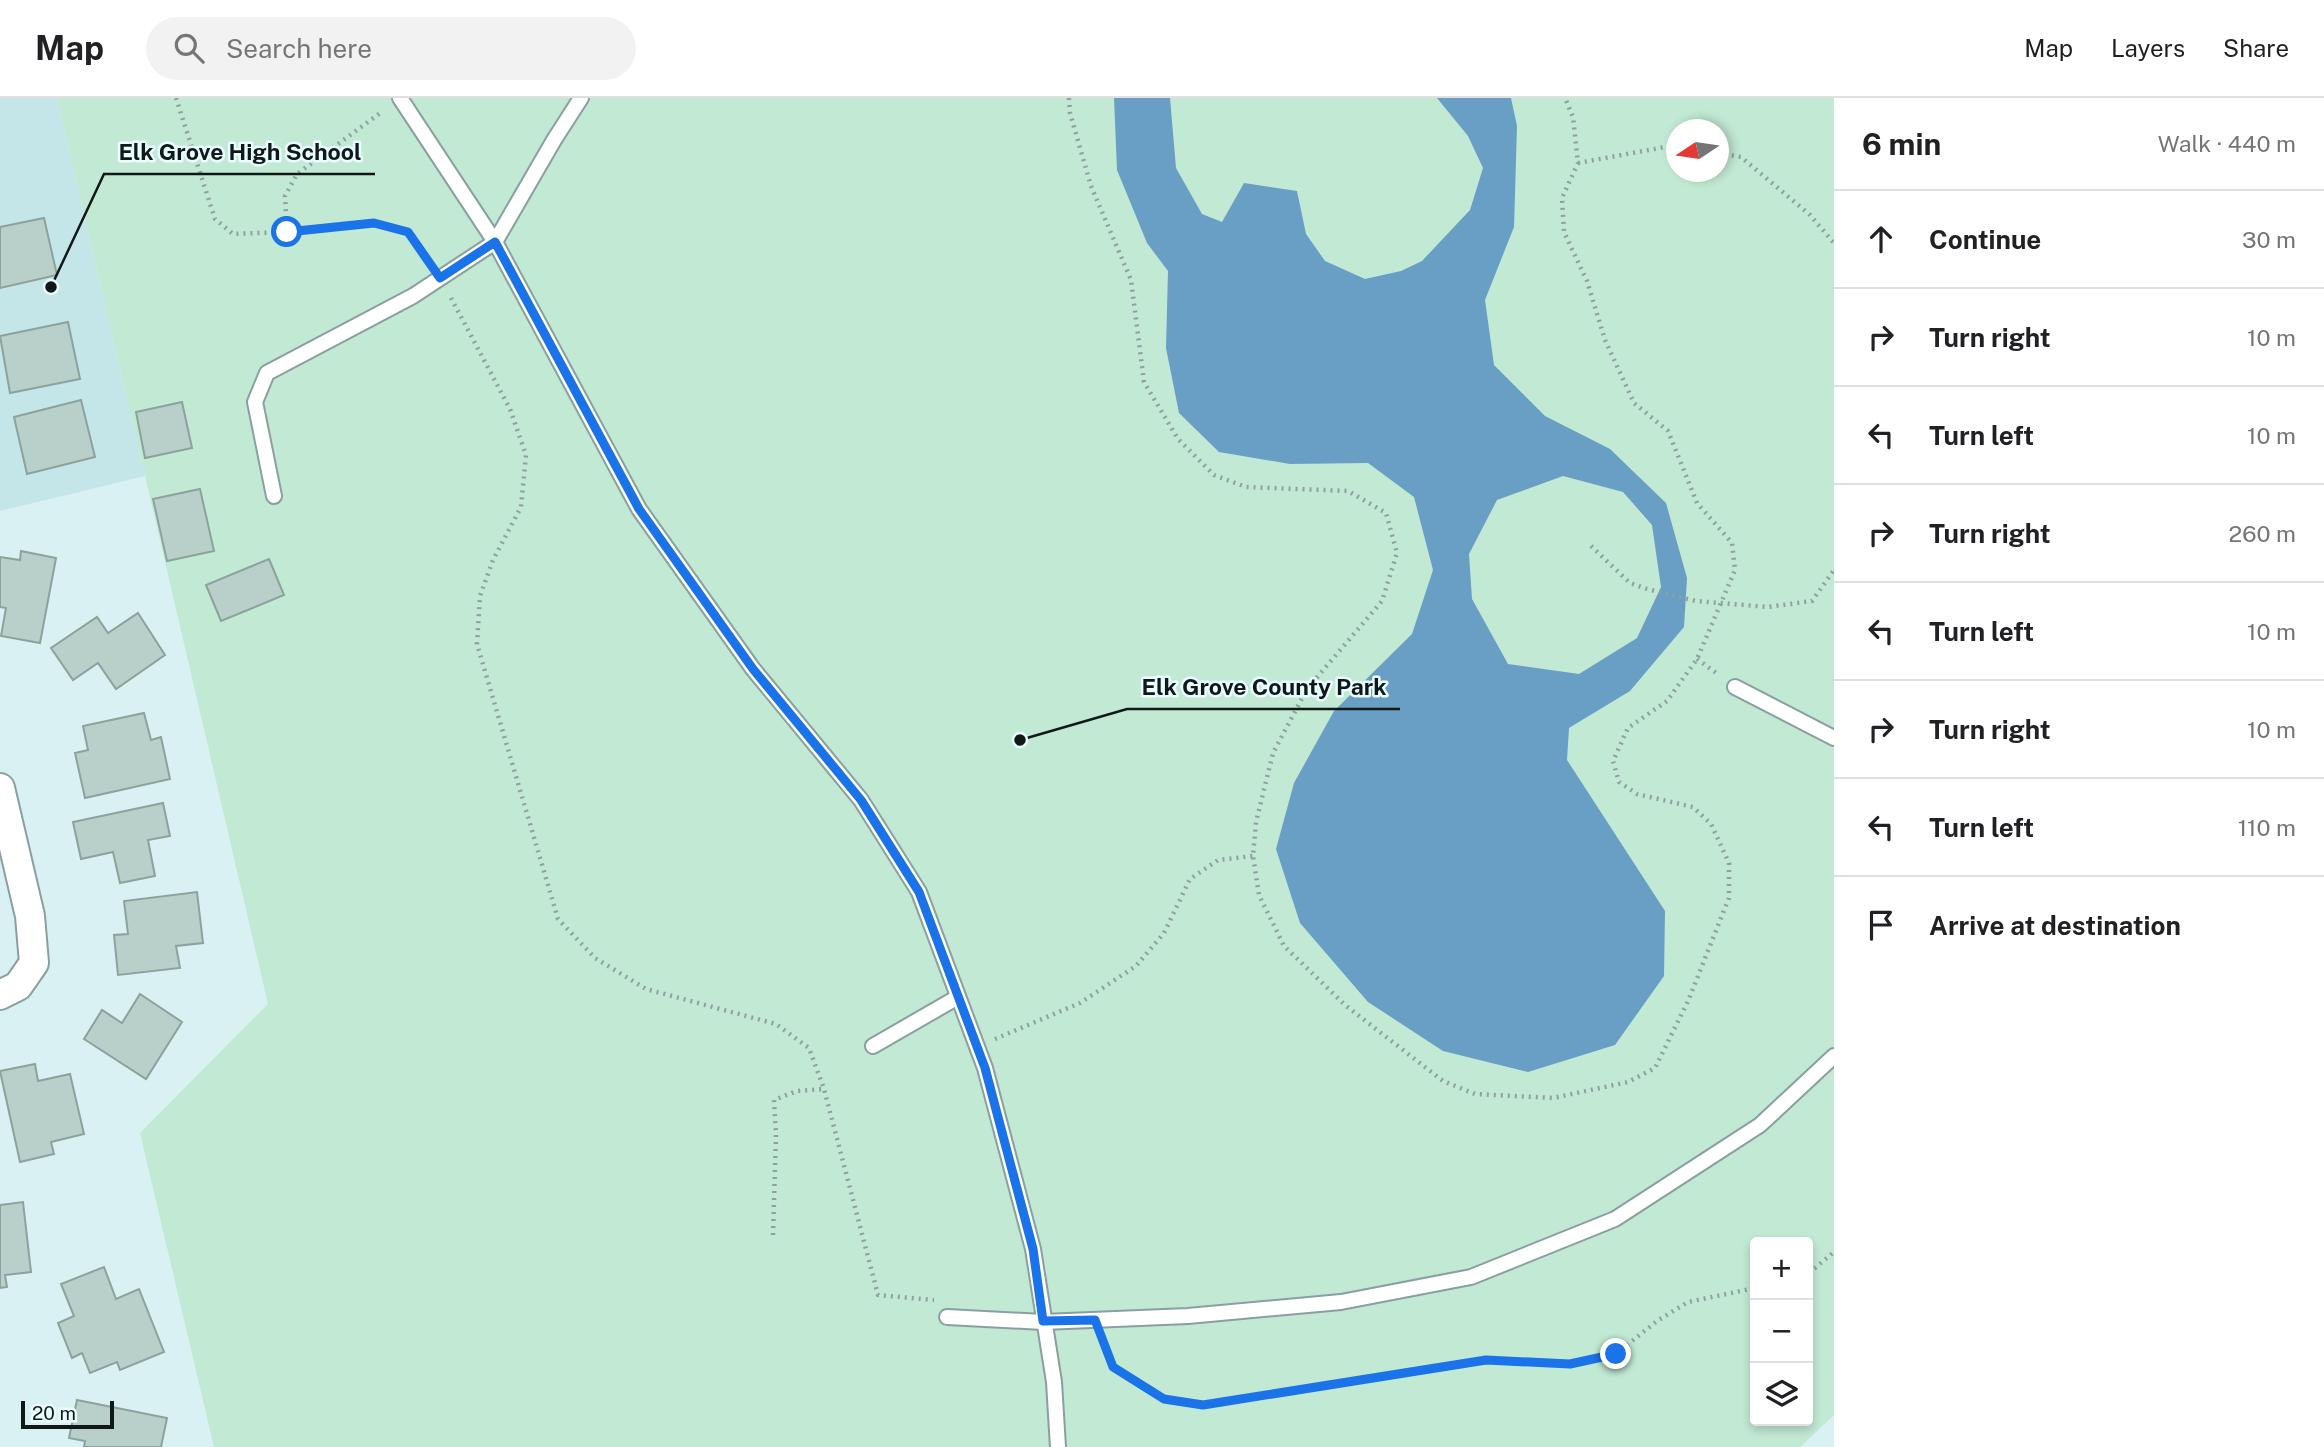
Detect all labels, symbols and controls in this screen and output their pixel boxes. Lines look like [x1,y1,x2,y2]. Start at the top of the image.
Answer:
search box [146,17,636,80]
text: Map [35,29,104,67]
icon: search [170,29,208,67]
text: Search here [226,33,372,64]
text: Map [2024,34,2073,62]
text: Layers [2111,34,2185,62]
text: Share [2223,34,2289,62]
north arrow [1666,119,1729,182]
text: 6 min [1862,126,1941,162]
callout: Elk Grove High School [104,130,375,174]
text: Walk · 440 m [2158,130,2296,157]
text: Elk Grove High School [118,138,362,165]
route start [271,216,302,247]
icon: ahead [1862,220,1900,258]
text: Continue [1929,224,2041,255]
text: 30 m [2242,226,2296,253]
icon: right [1862,318,1900,356]
text: Turn right [1929,322,2051,353]
text: 10 m [2247,324,2296,351]
icon: left [1862,416,1900,454]
text: Turn left [1929,420,2034,451]
text: 10 m [2247,422,2296,449]
icon: right [1862,514,1900,552]
text: Turn right [1929,518,2051,549]
text: 260 m [2229,520,2296,547]
icon: left [1862,612,1900,650]
text: Turn left [1929,616,2034,647]
text: 10 m [2247,618,2296,645]
callout: Elk Grove County Park [1127,665,1400,709]
text: Elk Grove County Park [1142,673,1386,700]
icon: right [1862,710,1900,748]
text: Turn right [1929,714,2051,745]
text: 10 m [2247,716,2296,743]
icon: left [1862,808,1900,846]
text: Turn left [1929,812,2034,843]
text: 110 m [2238,814,2296,841]
icon: arrive [1862,906,1900,944]
text: Arrive at destination [1929,910,2181,941]
map controls [1750,1237,1813,1426]
button: + [1750,1237,1813,1300]
button: − [1750,1300,1813,1363]
route end [1600,1338,1631,1369]
button: layers [1750,1363,1813,1426]
scale bar [21,1398,114,1430]
text: 20 m [32,1402,76,1424]

